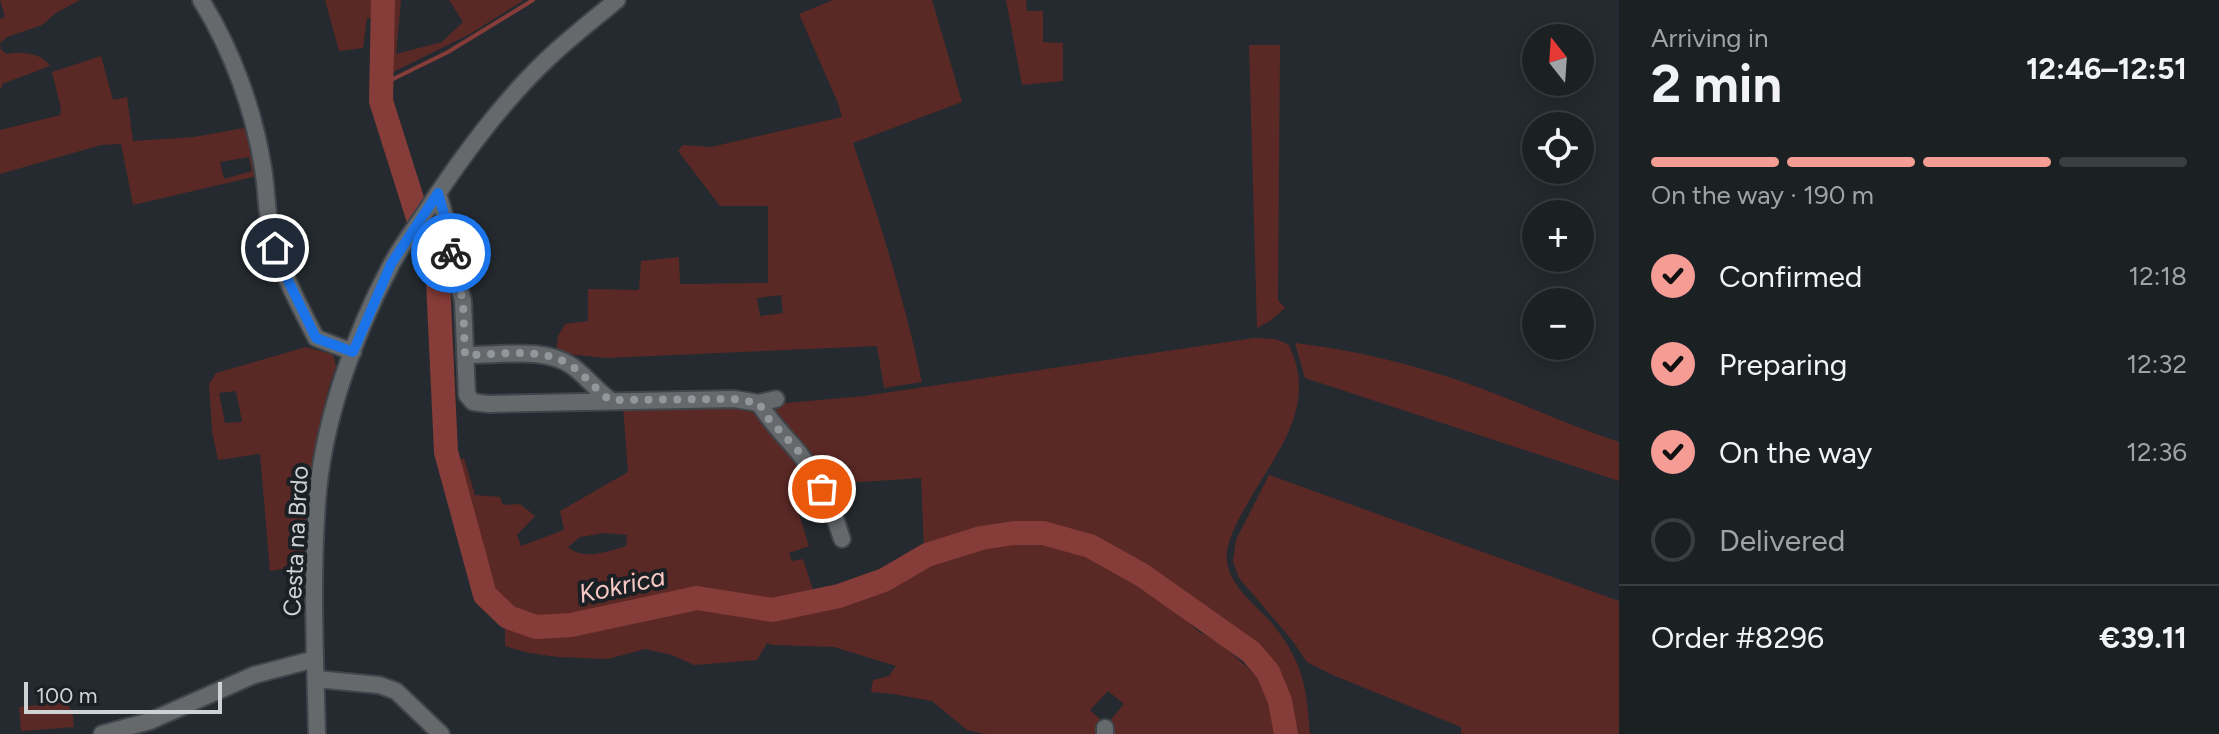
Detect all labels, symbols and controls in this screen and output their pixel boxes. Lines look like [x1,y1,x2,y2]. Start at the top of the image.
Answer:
text: Arriving in [1651,22,1769,54]
north arrow [1522,24,1594,96]
map controls [1522,24,1594,360]
text: 12:46–12:51 [2026,50,2187,87]
text: 2 min [1651,53,1782,115]
button: locate [1522,112,1594,184]
text: On the way · 190 m [1651,179,1874,211]
button: + [1522,200,1594,272]
courier [411,213,491,293]
pin [241,214,309,282]
icon: home [253,226,297,270]
icon: bike [429,231,473,275]
icon: check [1651,254,1695,298]
text: Confirmed [1719,258,1862,295]
text: 12:18 [2128,260,2187,292]
button: − [1522,288,1594,360]
icon: check [1651,342,1695,386]
text: Preparing [1719,346,1847,383]
text: 12:32 [2126,348,2187,380]
icon: check [1651,430,1695,474]
text: On the way [1719,434,1872,471]
text: 12:36 [2126,436,2187,468]
pin [788,455,856,523]
street label: Cesta na Brdo [277,465,314,617]
icon: bag [800,467,844,511]
text: Delivered [1719,522,1845,559]
water label: Kokrica [576,560,668,610]
text: Order #8296 [1651,619,1824,656]
text: €39.11 [2099,619,2187,656]
scale bar [24,678,222,714]
text: 100 m [36,682,97,709]

